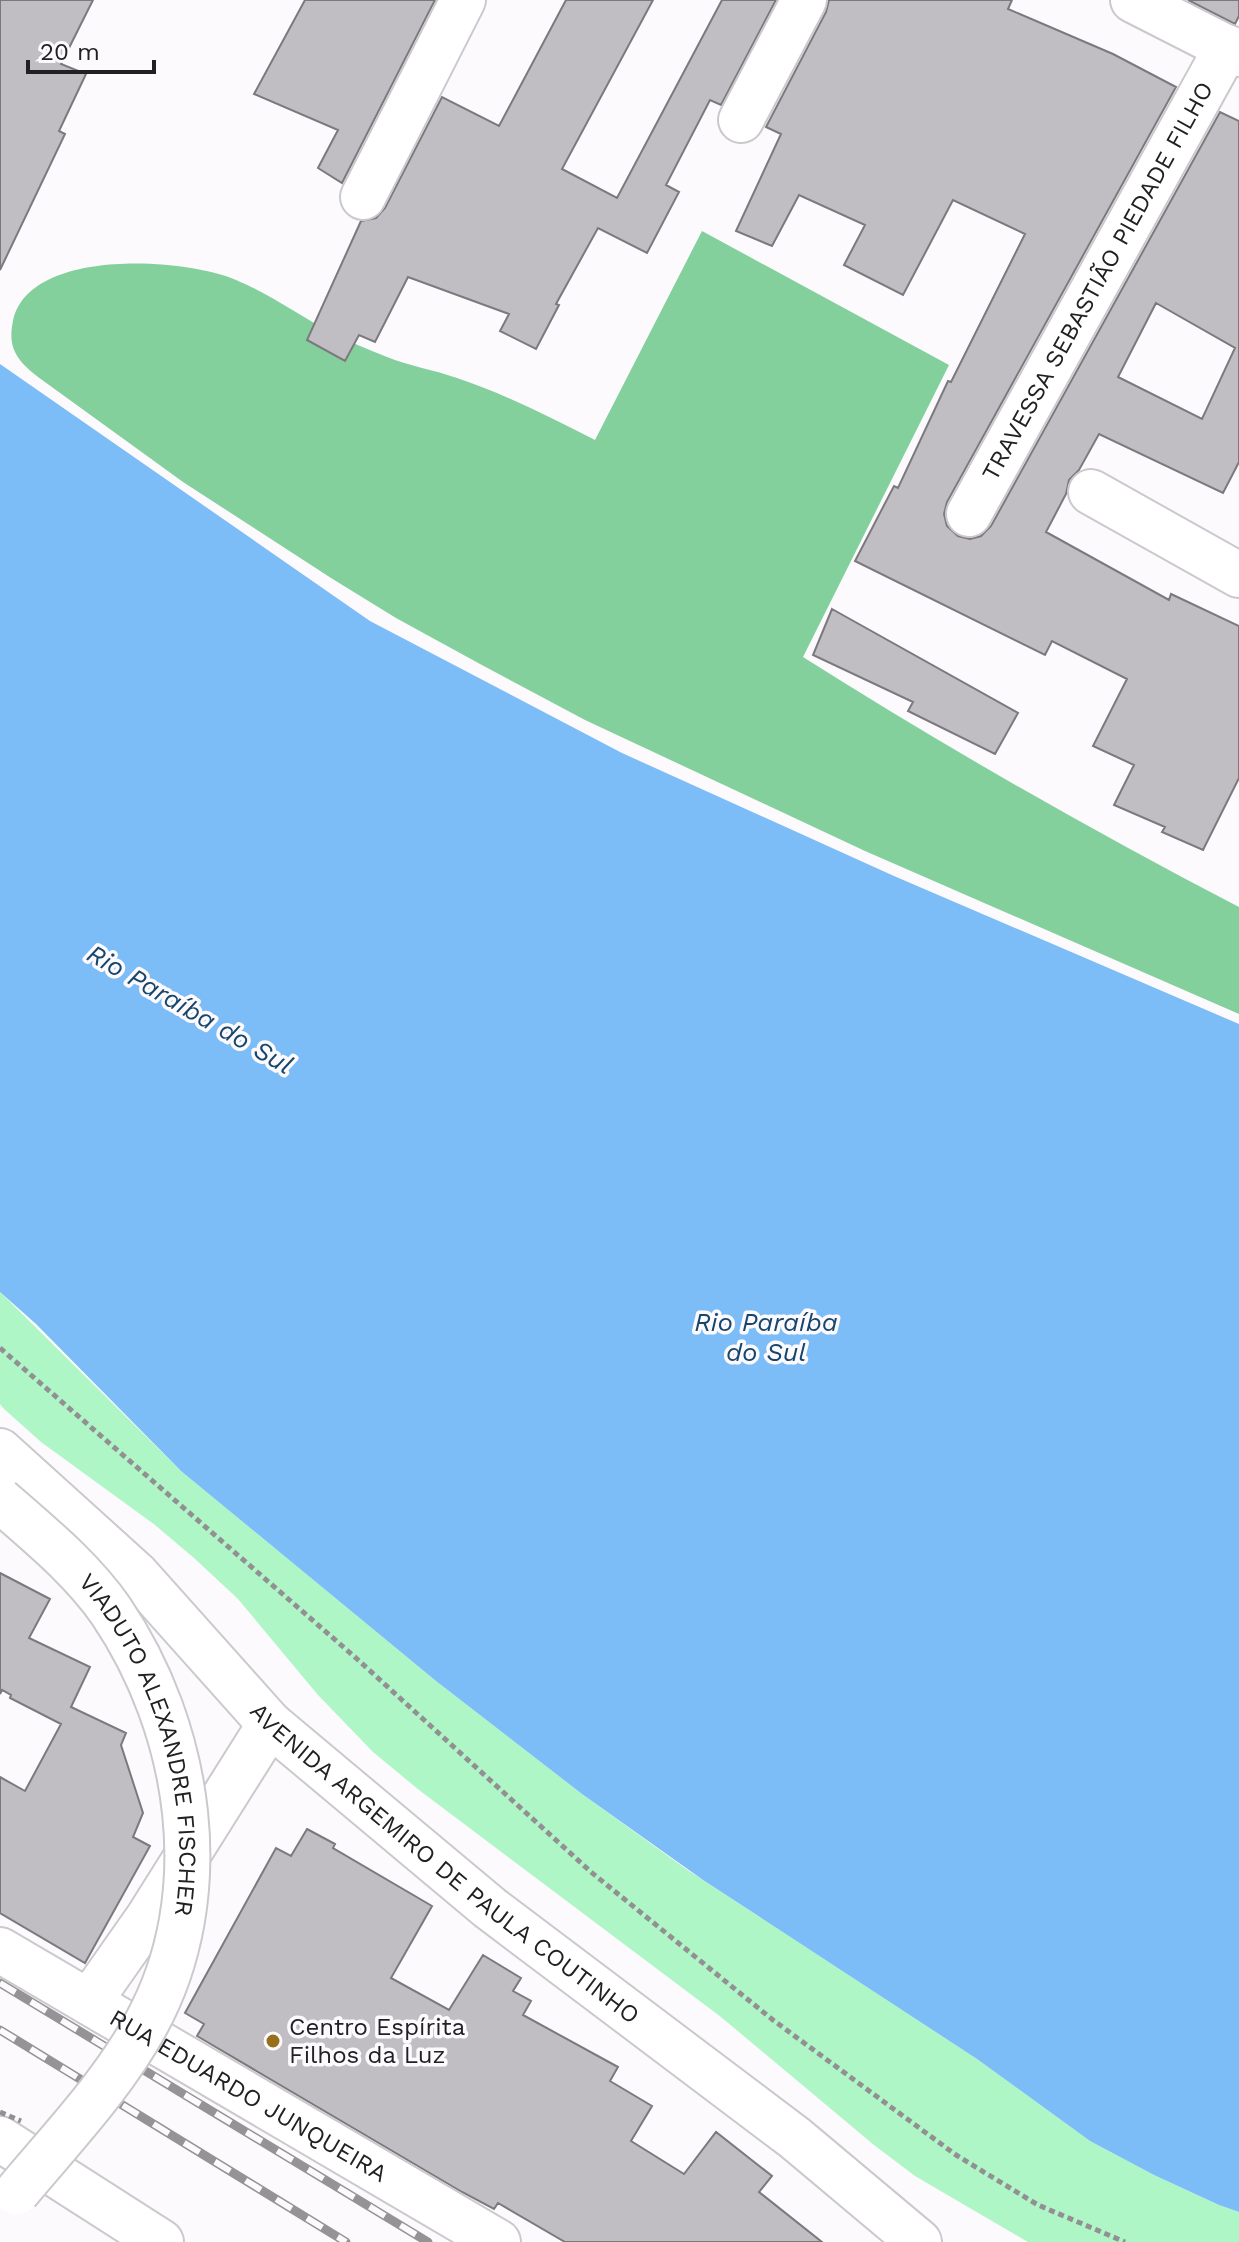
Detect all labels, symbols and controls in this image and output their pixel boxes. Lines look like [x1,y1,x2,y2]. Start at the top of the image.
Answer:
scale bar [28,24,154,74]
text: 20 m [40,38,100,66]
street label: TRAVESSA SEBASTIÃO PIEDADE FILHO [976,77,1219,485]
water label: Rio Paraíba do Sul [82,938,298,1080]
water label: Rio Paraíba do Sul [694,1307,838,1367]
street label: VIADUTO ALEXANDRE FISCHER [73,1568,201,1918]
street label: AVENIDA ARGEMIRO DE PAULA COUTINHO [244,1697,645,2030]
street label: RUA EDUARDO JUNQUEIRA [105,2004,392,2188]
place label: Centro Espírita Filhos da Luz [289,2013,465,2069]
marker: Centro Espírita Filhos da Luz [264,2032,282,2050]

